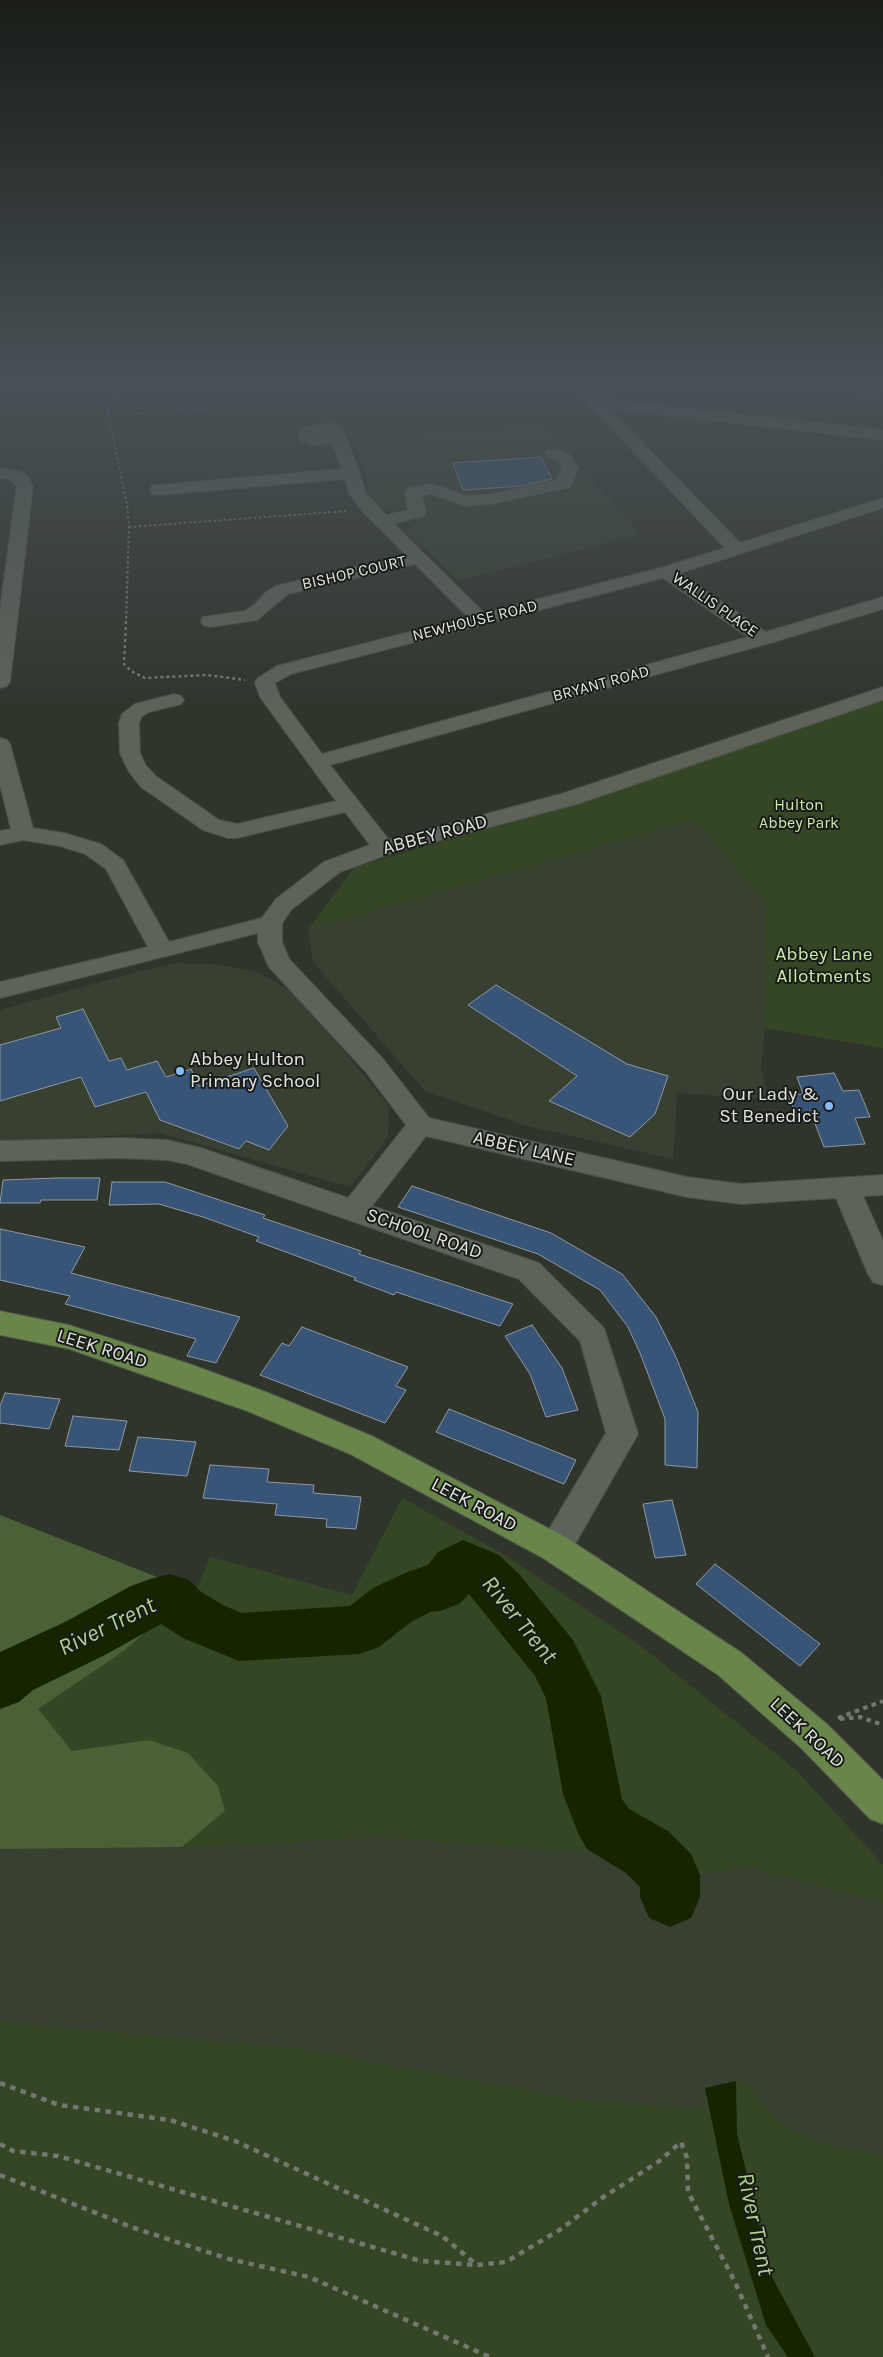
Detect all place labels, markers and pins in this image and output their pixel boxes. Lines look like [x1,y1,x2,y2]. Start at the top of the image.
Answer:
place label: Abbey Hulton Primary School [190,1049,320,1093]
marker: Abbey Hulton Primary School [174,1065,186,1077]
place label: Our Lady & St Benedict [719,1084,819,1128]
marker: Our Lady & St Benedict [823,1100,835,1112]

